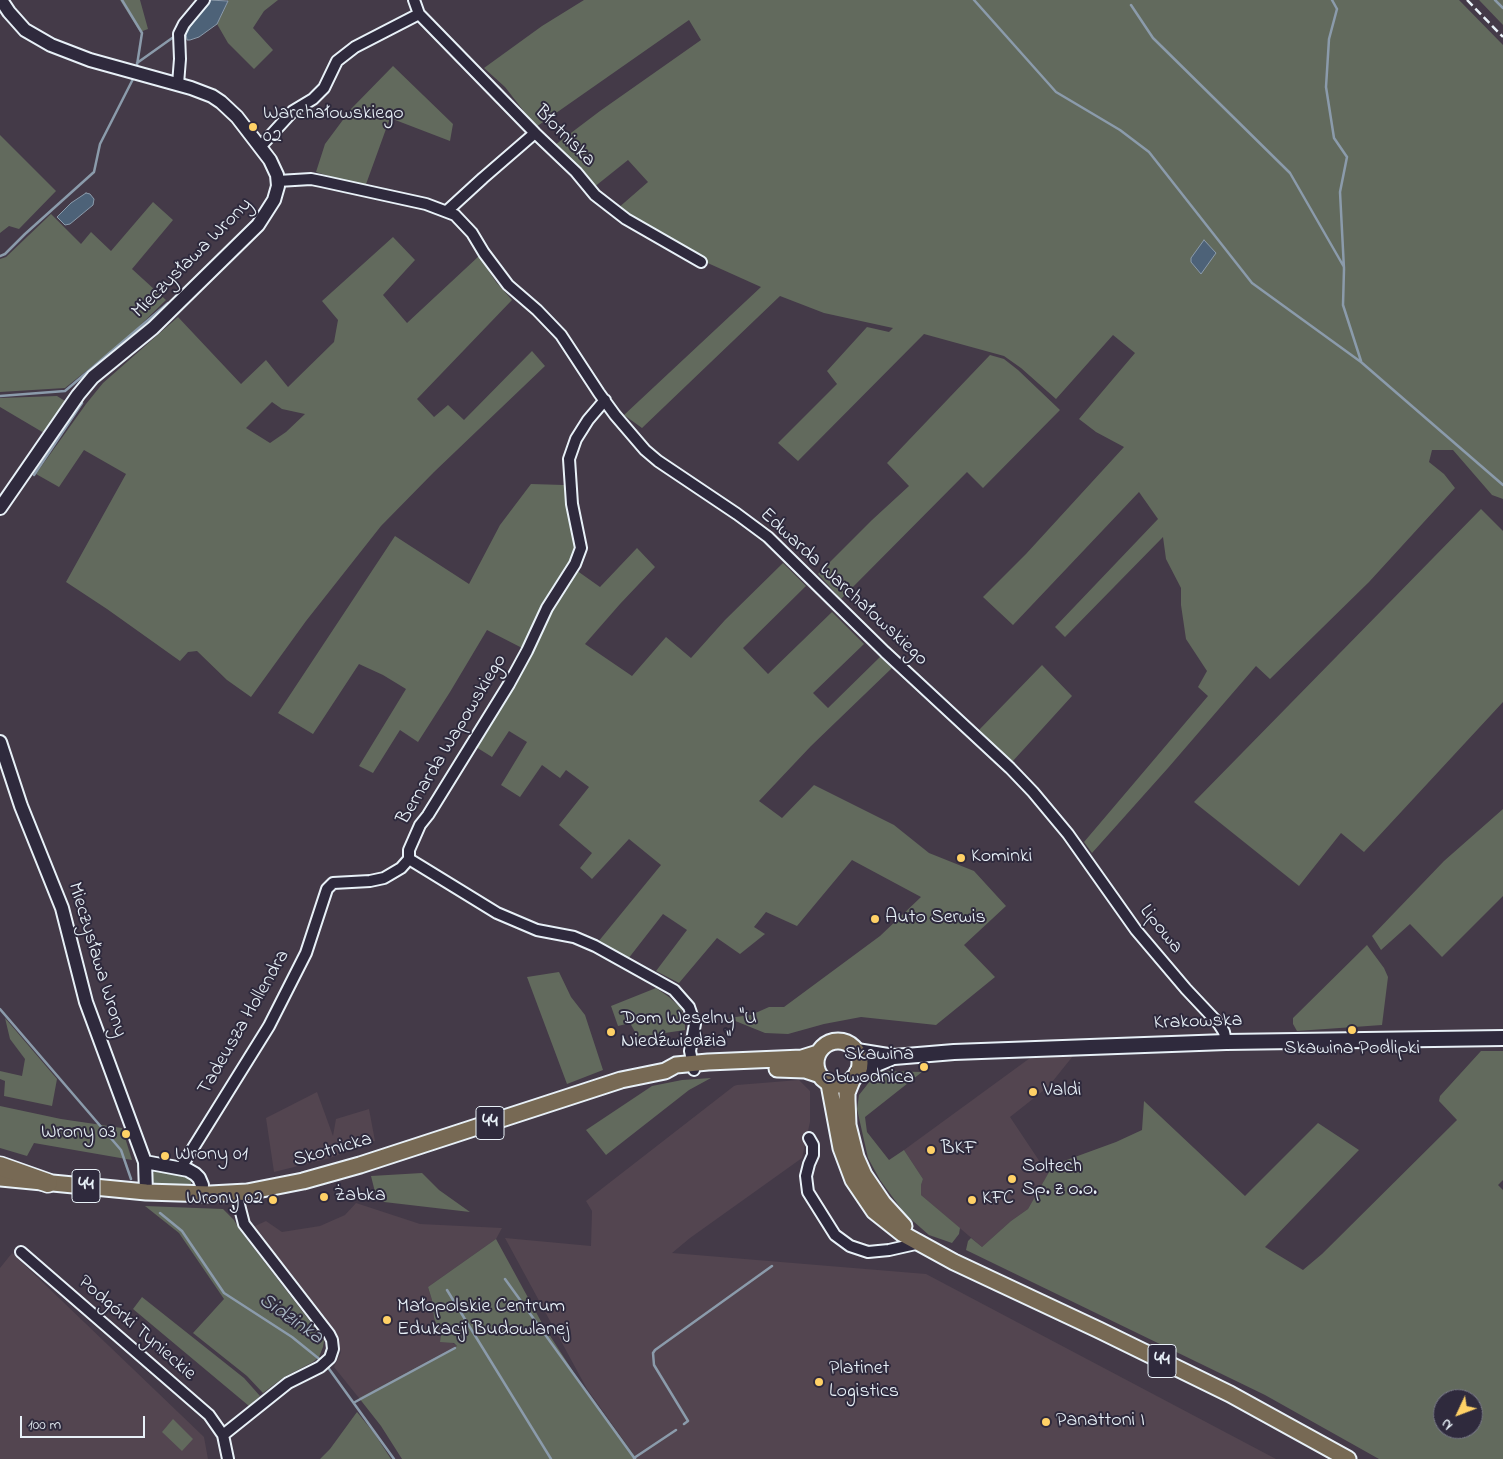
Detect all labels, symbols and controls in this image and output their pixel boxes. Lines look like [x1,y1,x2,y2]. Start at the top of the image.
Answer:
street label: Błotniska [528,101,600,173]
place label: Warchałowskiego 02 [263,103,404,150]
marker: Warchałowskiego 02 [247,121,259,133]
street label: Mieczysława Wrony [128,194,258,324]
street label: Edwarda Warchałowskiego [754,504,932,672]
street label: Bernarda Wapowskiego [393,651,513,829]
place label: Kominki [971,846,1032,870]
marker: Kominki [955,852,967,864]
street label: Mieczysława Wrony [61,880,131,1040]
street label: Lipowa [1133,901,1187,959]
place label: Auto Serwis [885,907,986,931]
marker: Auto Serwis [869,913,881,925]
street label: Tadeusza Hollendra [194,946,296,1100]
place label: Dom Weselny "U Niedźwiedzia" [621,1008,757,1055]
street label: Krakowska [1153,1009,1243,1037]
marker: Skawina Podlipki [1346,1024,1358,1036]
marker: Dom Weselny "U Niedźwiedzia" [605,1026,617,1038]
place label: Skawina Podlipki [1284,1038,1420,1062]
place label: Skawina Obwodnica [823,1044,914,1091]
marker: Skawina Obwodnica [918,1061,930,1073]
place label: Valdi [1043,1080,1081,1104]
marker: Valdi [1027,1086,1039,1098]
road number: 44 [476,1106,504,1140]
place label: Wrony 03 [41,1122,116,1146]
marker: Wrony 03 [120,1128,132,1140]
street label: Skotnicka [291,1128,375,1174]
place label: BKF [941,1138,977,1162]
place label: Wrony 01 [175,1144,248,1168]
marker: BKF [925,1144,937,1156]
marker: Wrony 01 [159,1150,171,1162]
place label: Soltech Sp. z o.o. [1022,1156,1097,1203]
road number: 44 [72,1170,100,1202]
marker: Soltech Sp. z o.o. [1006,1173,1018,1185]
place label: Żabka [334,1185,386,1209]
place label: Wrony 02 [186,1188,263,1212]
place label: KFC [982,1188,1014,1212]
marker: Żabka [318,1191,330,1203]
marker: Wrony 02 [267,1194,279,1206]
marker: KFC [966,1194,978,1206]
street label: Podgórki Tynieckie [72,1271,200,1387]
water label: Sidzinka [253,1289,327,1351]
place label: Małopolskie Centrum Edukacji Budowlanej [397,1296,569,1343]
marker: Małopolskie Centrum Edukacji Budowlanej [381,1314,393,1326]
road number: 44 [1148,1344,1176,1378]
place label: Platinet Logistics [829,1358,899,1405]
marker: Platinet Logistics [813,1376,825,1388]
north arrow [1433,1389,1483,1439]
scale bar [22,1406,148,1438]
place label: Panattoni I [1056,1410,1145,1434]
text: N [1436,1413,1458,1435]
text: 100 m [28,1414,61,1436]
marker: Panattoni I [1040,1416,1052,1428]

